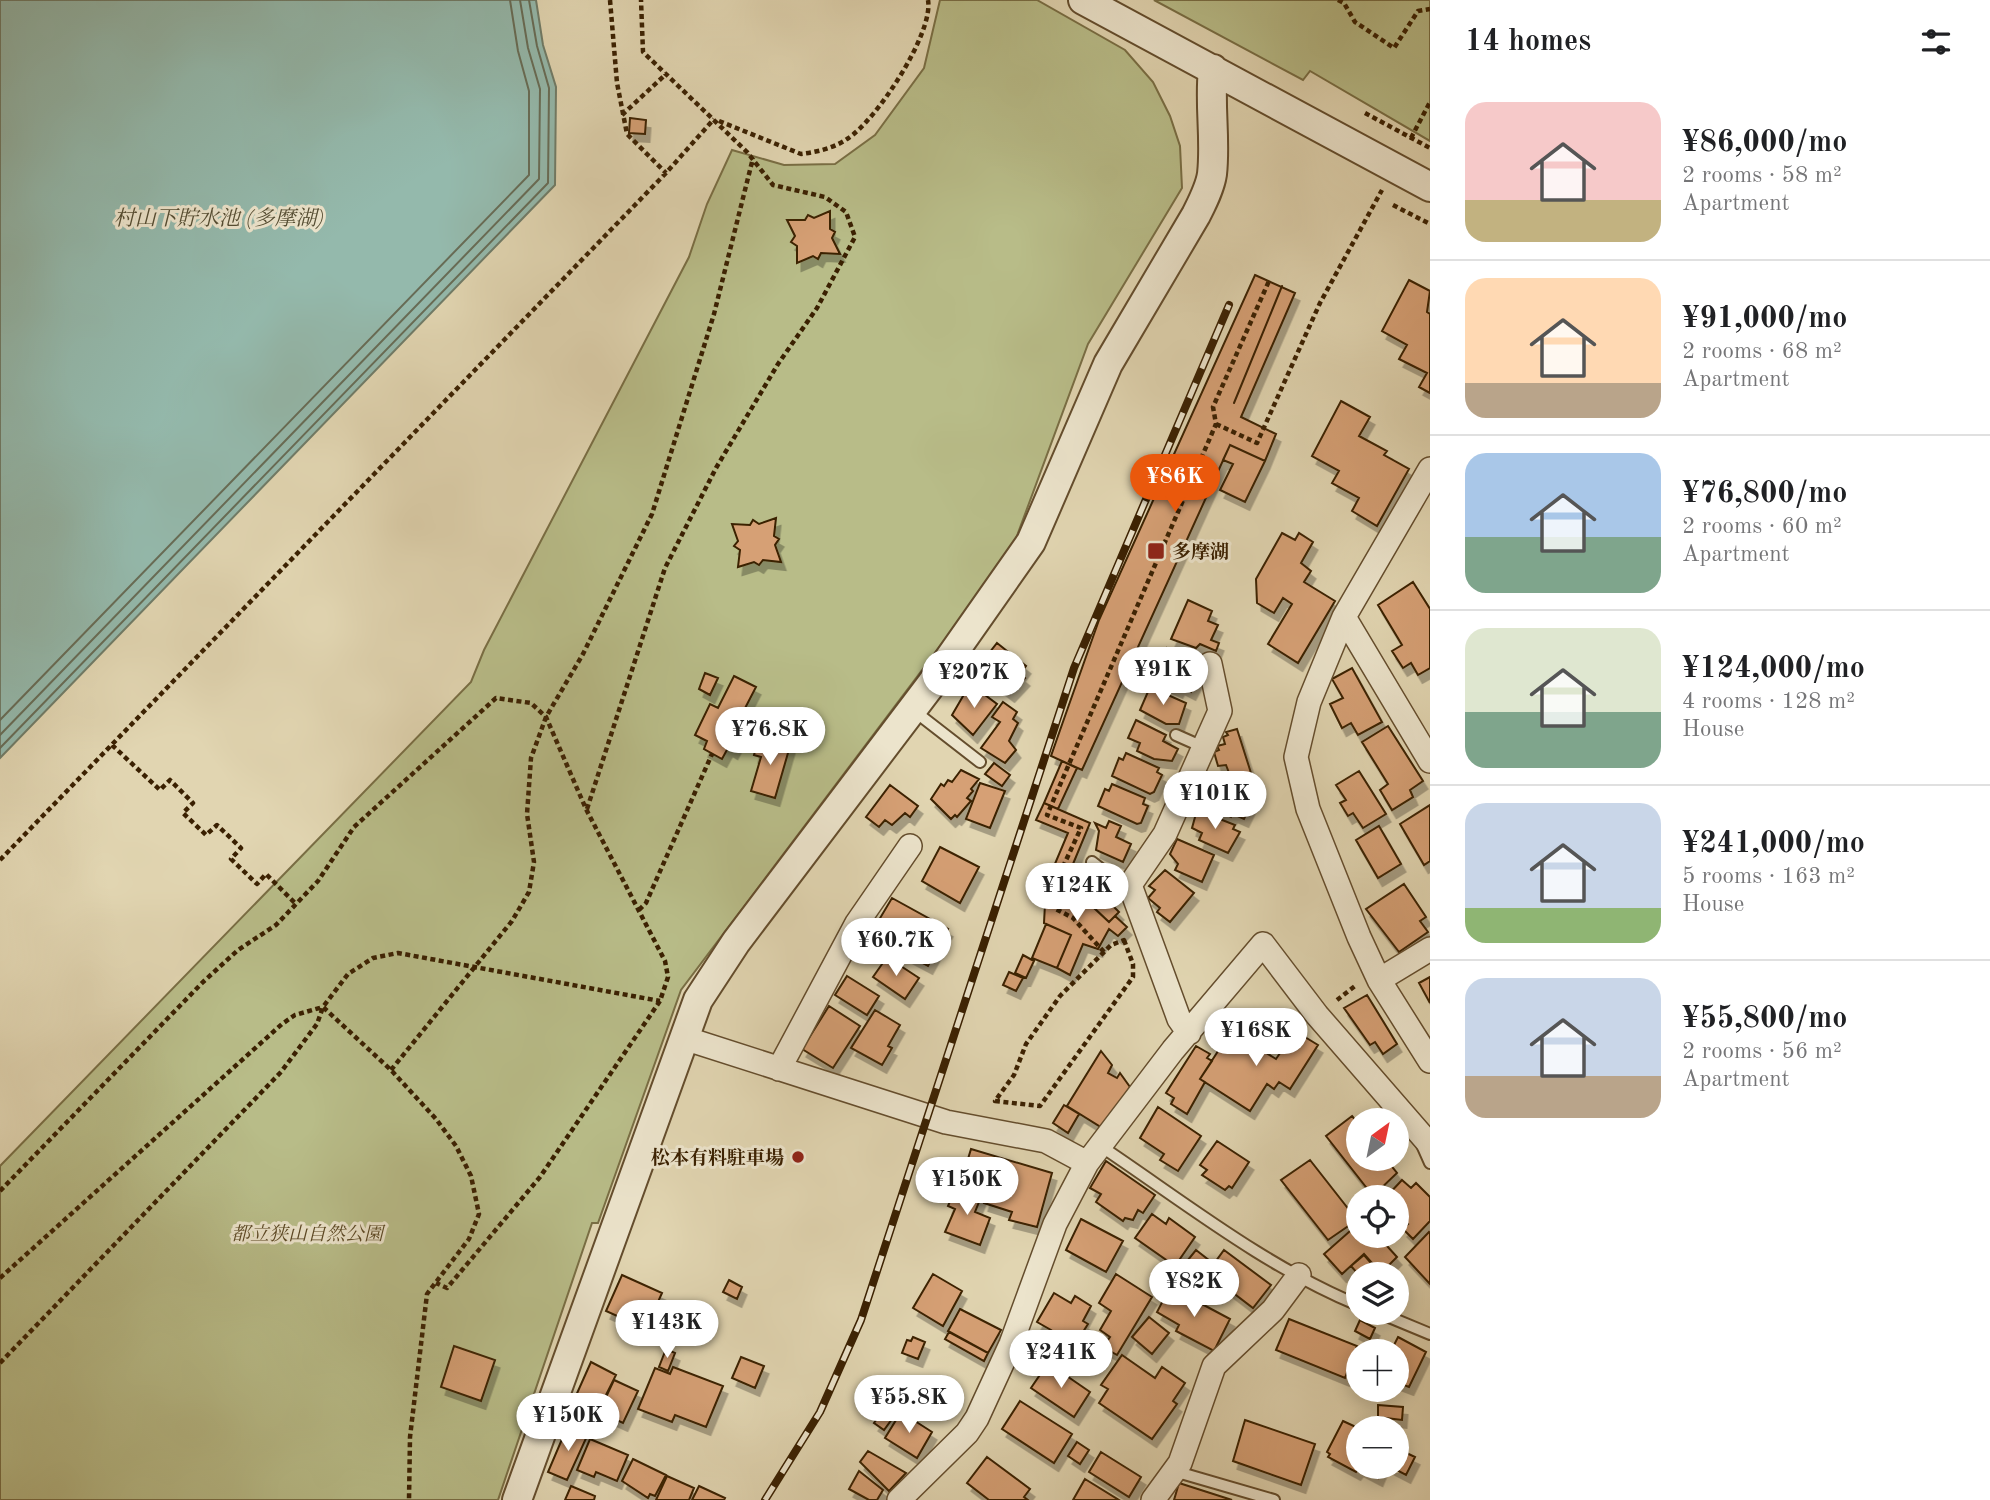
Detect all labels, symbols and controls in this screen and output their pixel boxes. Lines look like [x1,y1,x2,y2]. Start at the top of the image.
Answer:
icon: filters [1917,23,1955,61]
text: 14 homes [1465,27,1591,57]
text: ¥86,000/mo [1682,128,1847,158]
icon: home [1521,130,1605,214]
text: 2 rooms · 58 m² [1682,164,1842,187]
text: Apartment [1682,192,1790,215]
water label: 村山下貯水池 (多摩湖) [114,207,324,230]
text: ¥91,000/mo [1682,304,1847,334]
icon: home [1521,306,1605,390]
text: 2 rooms · 68 m² [1682,340,1842,363]
text: Apartment [1682,368,1790,391]
pin: ¥86K [1134,454,1216,514]
text: ¥86K [1146,465,1204,488]
text: ¥76,800/mo [1682,479,1847,509]
icon: home [1521,481,1605,565]
text: 2 rooms · 60 m² [1682,515,1842,538]
marker: 多摩湖 [1146,541,1166,561]
place label: 多摩湖 [1172,541,1229,563]
text: Apartment [1682,543,1790,566]
pin: ¥91K [1122,648,1204,707]
pin: ¥207K [925,650,1023,710]
text: ¥124,000/mo [1682,654,1865,684]
icon: home [1521,656,1605,740]
text: ¥91K [1134,658,1192,681]
text: ¥207K [938,661,1010,684]
text: 4 rooms · 128 m² [1682,690,1855,713]
pin: ¥76.8K [713,708,827,767]
text: ¥76.8K [731,718,809,741]
text: House [1682,718,1744,741]
pin: ¥101K [1166,772,1264,831]
text: ¥101K [1179,782,1251,805]
text: ¥241,000/mo [1682,829,1865,859]
icon: home [1521,831,1605,915]
pin: ¥124K [1028,864,1126,923]
text: 5 rooms · 163 m² [1682,865,1855,888]
text: ¥124K [1041,874,1113,897]
text: House [1682,893,1744,916]
pin: ¥60.7K [839,918,953,978]
text: ¥60.7K [857,929,935,952]
text: ¥55,800/mo [1682,1004,1847,1034]
icon: home [1521,1006,1605,1090]
pin: ¥168K [1207,1009,1305,1068]
text: ¥168K [1220,1019,1292,1042]
text: 2 rooms · 56 m² [1682,1040,1842,1063]
text: Apartment [1682,1068,1790,1091]
north arrow [1346,1108,1409,1171]
map controls [1346,1108,1409,1479]
place label: 松本有料駐車場 [651,1147,784,1169]
marker: 松本有料駐車場 [790,1149,806,1165]
pin: ¥150K [918,1158,1016,1217]
text: ¥150K [931,1168,1003,1191]
button: locate [1346,1185,1409,1248]
park label: 都立狭山自然公園 [231,1224,386,1245]
pin: ¥82K [1153,1260,1235,1319]
button: layers [1346,1262,1409,1325]
text: ¥82K [1165,1270,1223,1293]
pin: ¥143K [618,1300,716,1360]
text: ¥143K [631,1311,703,1334]
pin: ¥241K [1012,1330,1110,1390]
button: + [1346,1339,1409,1402]
text: ¥241K [1025,1341,1097,1364]
pin: ¥55.8K [852,1376,966,1435]
text: ¥55.8K [870,1386,948,1409]
pin: ¥150K [519,1394,617,1453]
text: ¥150K [532,1404,604,1427]
button: − [1346,1416,1409,1479]

